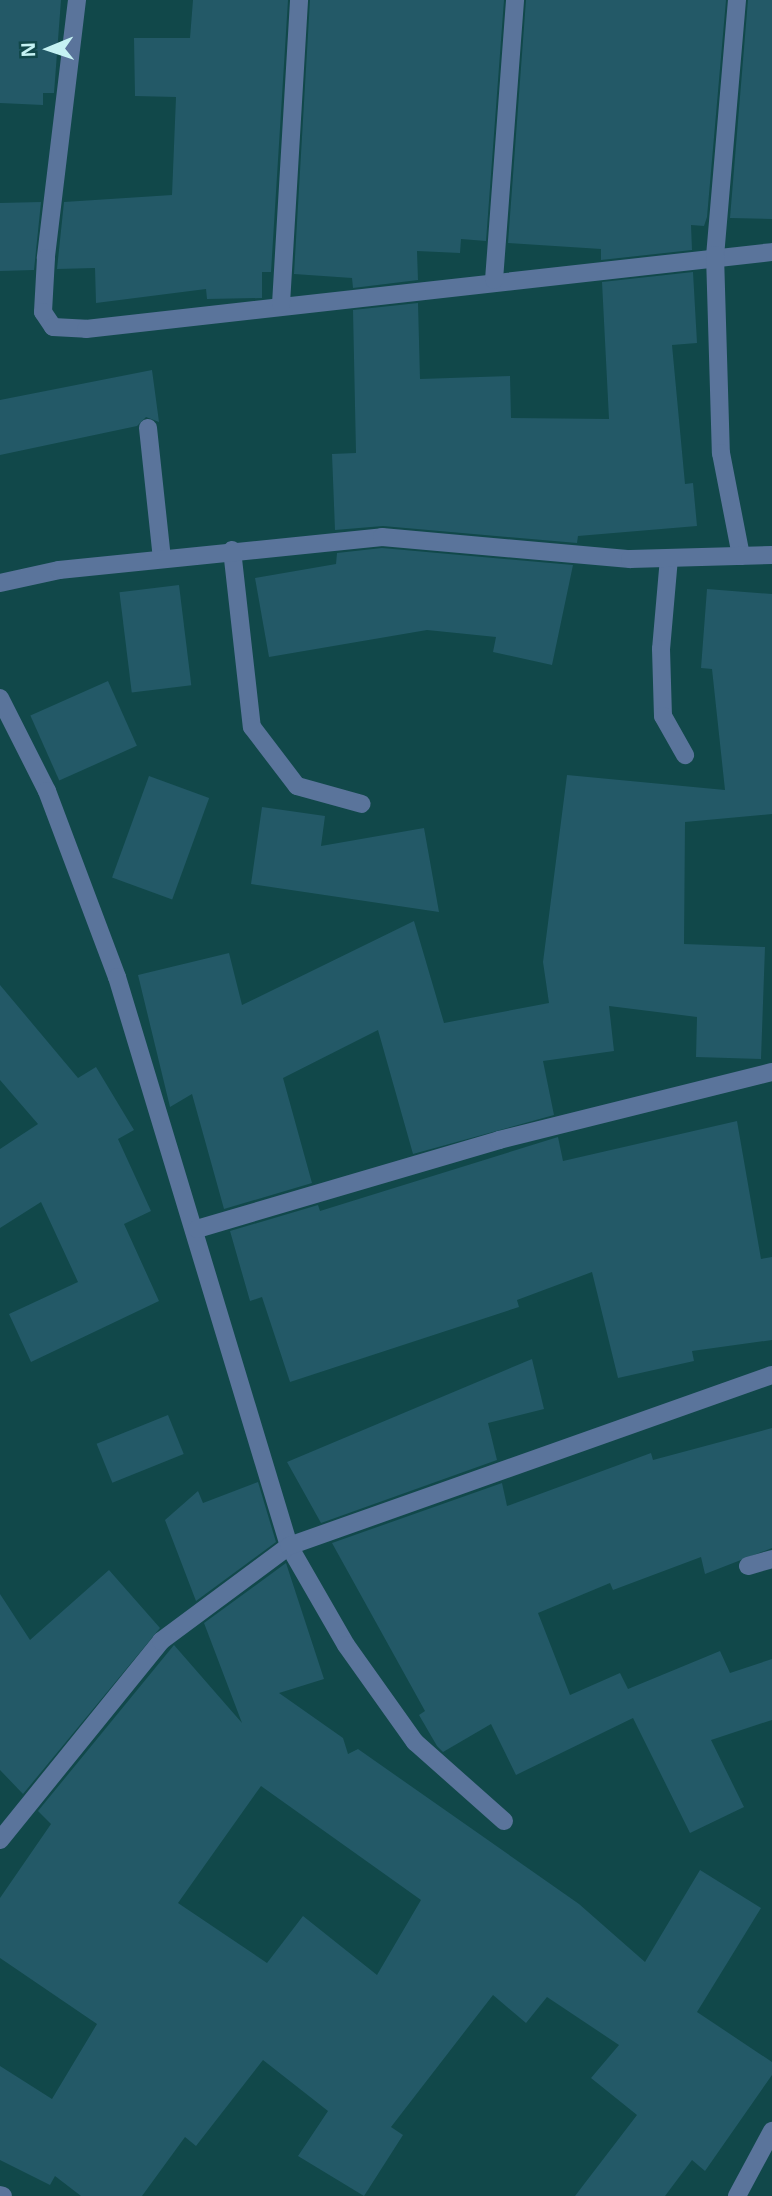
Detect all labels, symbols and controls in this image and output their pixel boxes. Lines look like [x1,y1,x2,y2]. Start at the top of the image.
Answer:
north arrow [14,14,84,84]
text: N [15,42,41,58]

